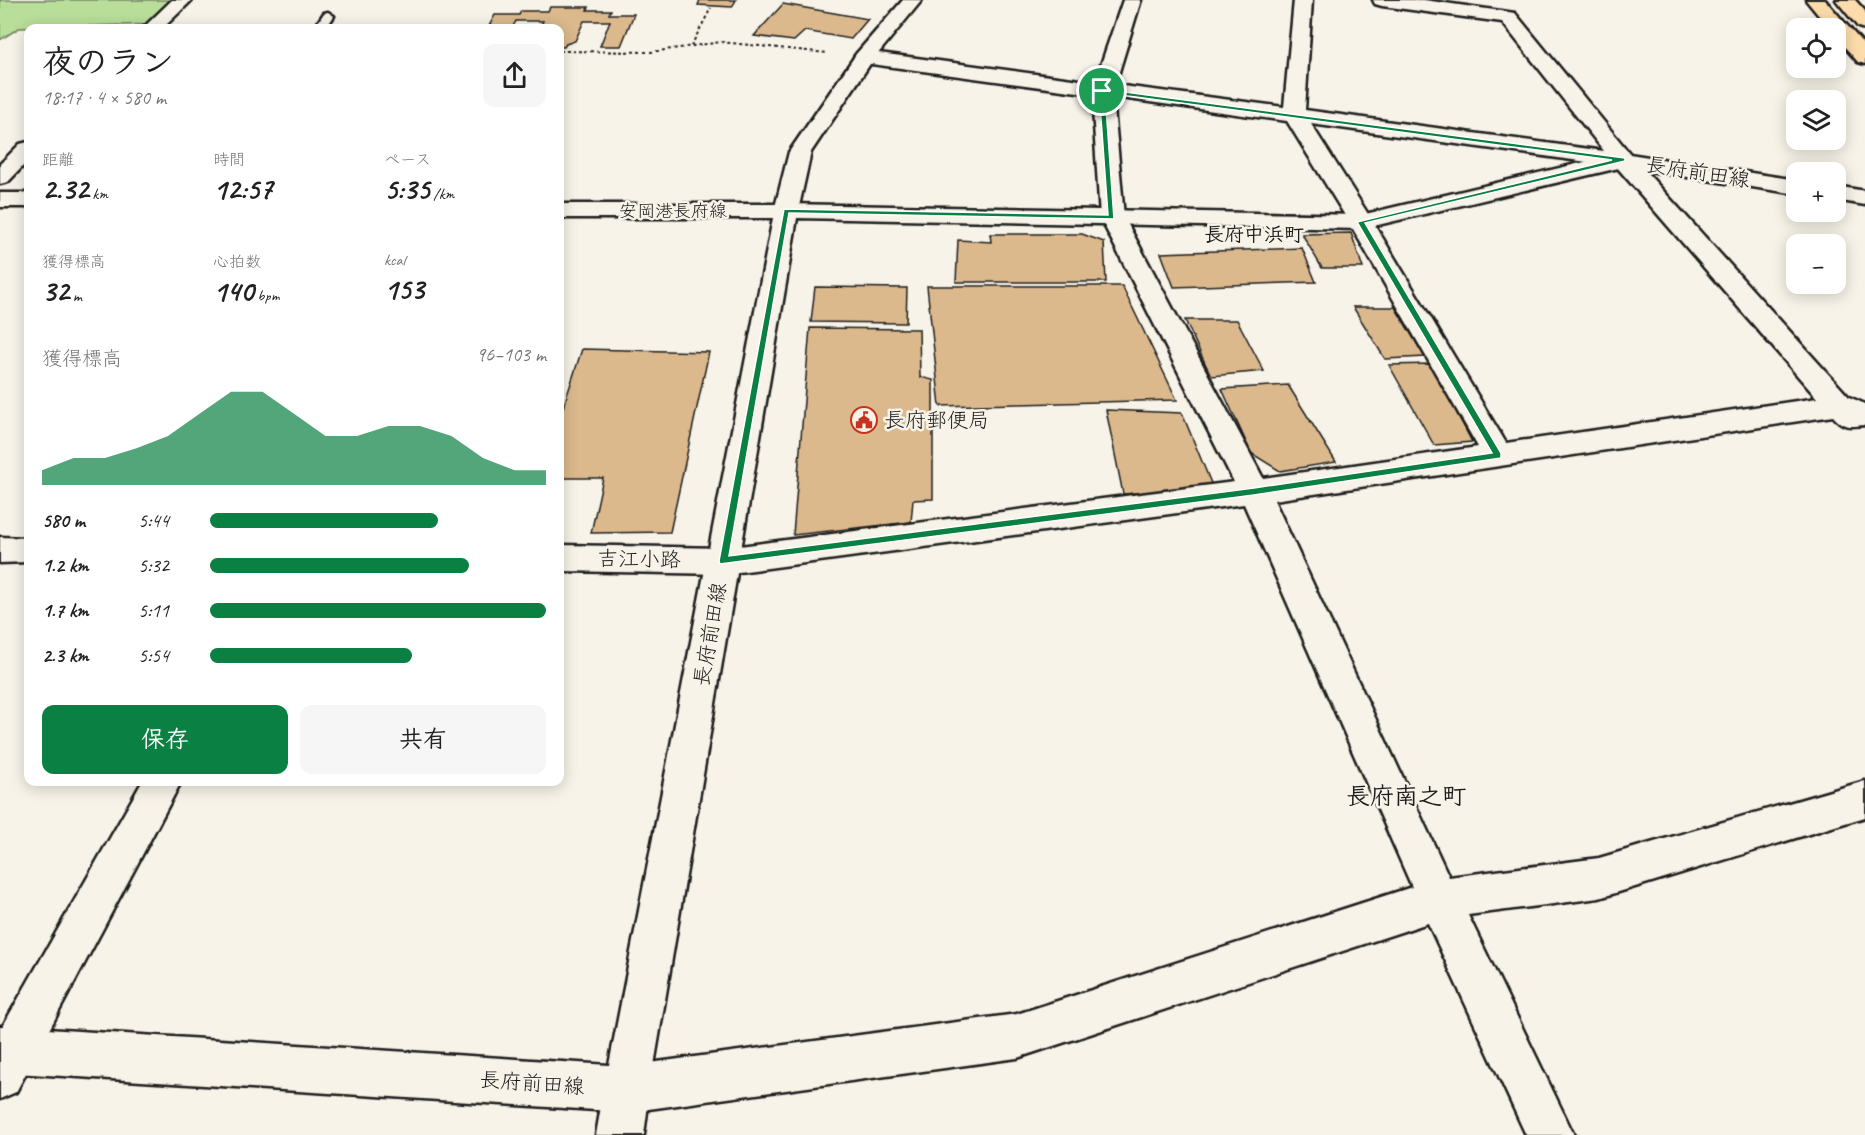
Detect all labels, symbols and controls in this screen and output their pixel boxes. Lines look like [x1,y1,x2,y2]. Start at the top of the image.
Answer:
map controls [1786,18,1846,294]
button: locate [1786,18,1846,78]
text: 夜のラン [42,41,174,83]
button: share [483,44,546,107]
pin [1076,65,1127,116]
icon: arrive [1085,74,1118,107]
text: 18:17 · 4 × 580 m [42,85,166,110]
button: layers [1786,90,1846,150]
text: 距離 [42,150,74,170]
text: 時間 [213,150,245,170]
text: ペース [384,150,431,170]
street label: 長府前田線 [1644,151,1752,193]
button: + [1786,162,1846,222]
text: 2.32 [42,170,88,208]
text: 12:57 [213,170,272,208]
text: 5:35 [384,170,429,208]
text: km [88,184,108,204]
text: /km [429,184,454,204]
street label: 安岡港長府線 [619,200,727,222]
district label: 長府中浜町 [1204,222,1304,247]
button: − [1786,234,1846,294]
text: kcal [384,250,405,270]
text: 獲得標高 [42,252,106,272]
text: 心拍数 [213,252,261,272]
text: 153 [384,270,424,308]
text: 32 [42,272,69,310]
text: 140 [213,272,254,310]
text: m [69,286,82,306]
text: bpm [254,286,279,306]
text: 96–103 m [476,342,546,367]
text: 獲得標高 [42,346,122,371]
public building icon: 長府郵便局 [849,405,879,435]
place label: 長府郵便局 [884,407,989,433]
text: 580 m [42,508,85,533]
text: 5:44 [138,508,169,533]
street label: 吉江小路 [597,545,681,573]
text: 1.2 km [42,553,89,578]
text: 5:32 [138,553,169,578]
street label: 長府前田線 [688,580,732,688]
text: 1.7 km [42,598,88,623]
text: 5:11 [138,598,169,623]
text: 2.3 km [42,643,89,668]
text: 5:54 [138,643,169,668]
button: 保存 [42,705,288,774]
button: 共有 [300,705,546,774]
district label: 長府南之町 [1346,781,1466,811]
street label: 長府前田線 [479,1066,585,1100]

